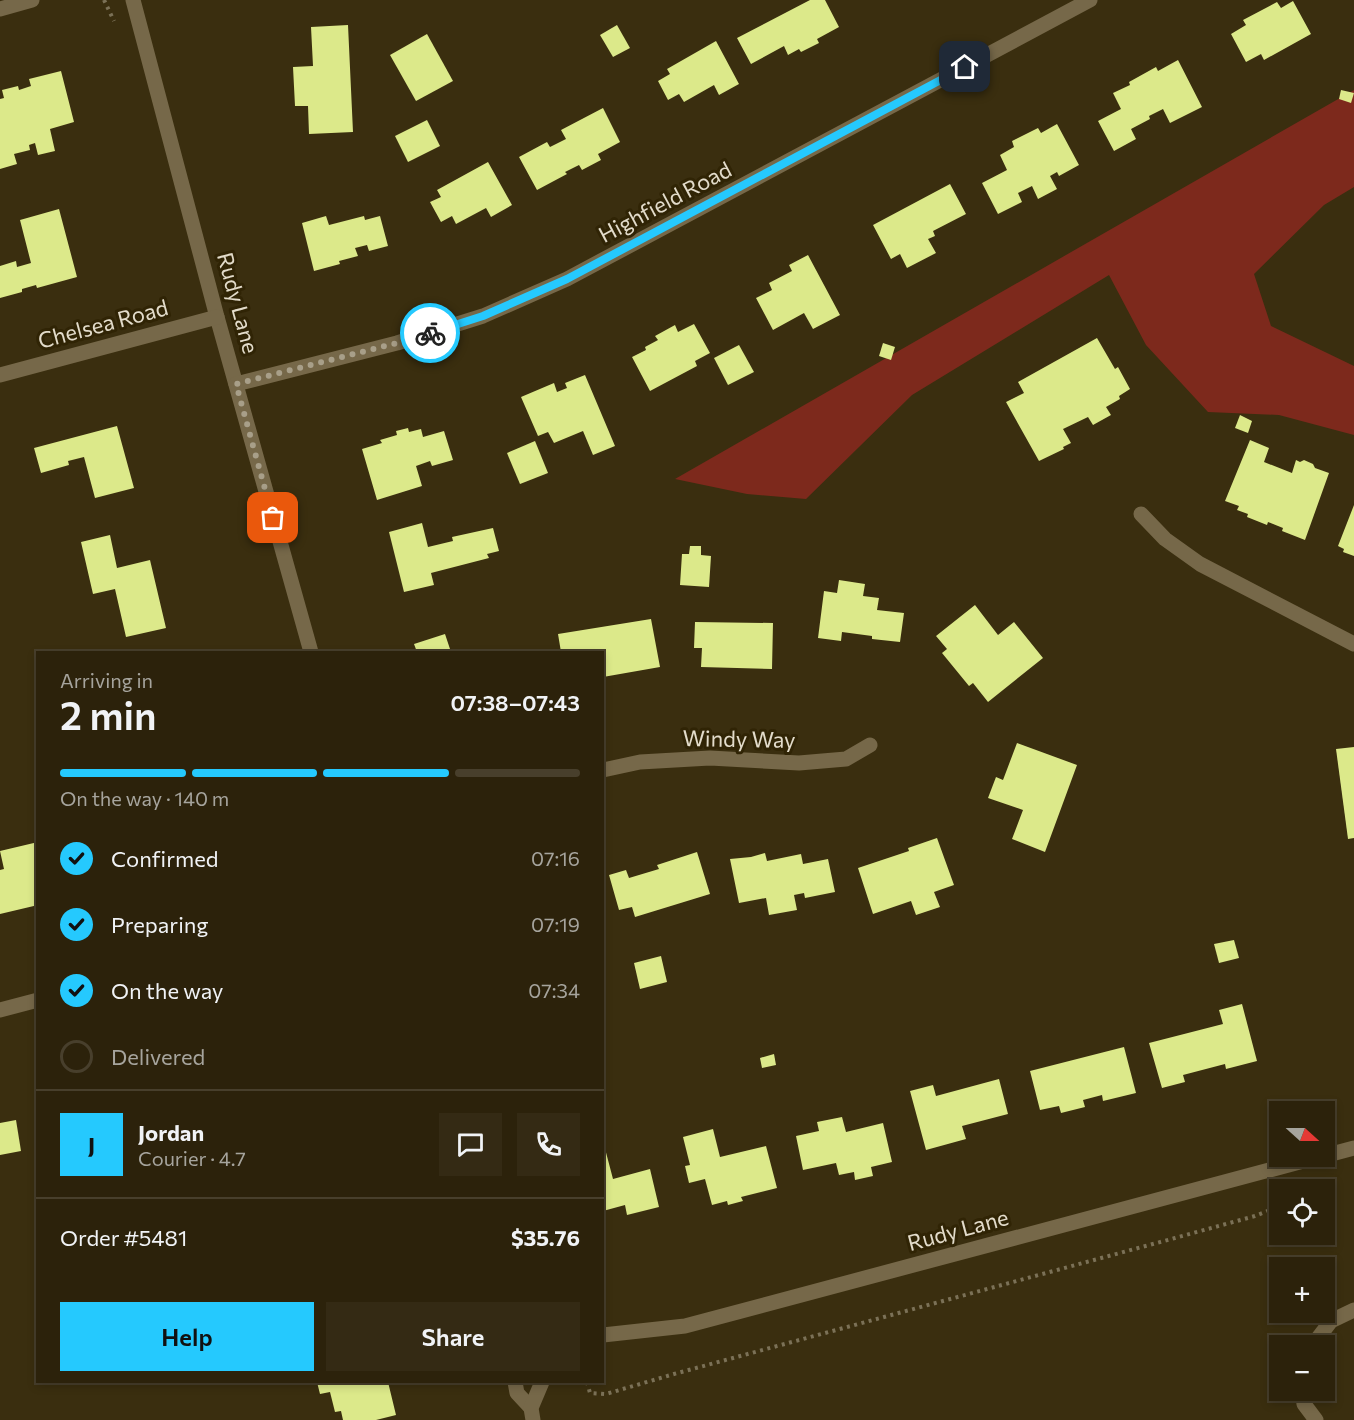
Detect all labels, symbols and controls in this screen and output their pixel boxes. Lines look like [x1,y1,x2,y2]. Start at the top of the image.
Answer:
pin [939,41,990,92]
icon: home [948,50,981,83]
street label: Highfield Road [594,155,736,248]
street label: Rudy Lane [212,249,265,356]
street label: Chelsea Road [35,293,171,354]
courier [400,303,460,363]
icon: bike [414,317,447,350]
pin [247,492,298,543]
icon: bag [256,501,289,534]
text: Arriving in [60,668,153,692]
text: 07:38–07:43 [450,689,580,716]
text: 2 min [60,690,157,738]
street label: Windy Way [682,724,796,753]
text: On the way · 140 m [60,786,229,810]
icon: check [60,842,93,875]
text: Confirmed [111,845,218,872]
text: 07:16 [531,846,580,870]
icon: check [60,908,93,941]
text: Preparing [111,911,208,938]
text: 07:19 [531,912,580,936]
icon: check [60,974,93,1007]
text: On the way [111,977,223,1004]
text: 07:34 [528,978,580,1002]
text: Delivered [111,1043,205,1070]
north arrow [1269,1101,1335,1167]
map controls [1269,1101,1335,1401]
button: chat [439,1113,502,1176]
button: phone [517,1113,580,1176]
text: Jordan [138,1119,204,1146]
text: J [88,1131,95,1158]
text: Courier · 4.7 [138,1146,246,1170]
button: locate [1269,1179,1335,1245]
street label: Rudy Lane [904,1203,1011,1256]
text: Order #5481 [60,1224,187,1251]
text: $35.76 [511,1224,580,1251]
button: + [1269,1257,1335,1323]
button: Help [60,1302,314,1371]
button: Share [326,1302,580,1371]
button: − [1269,1335,1335,1401]

